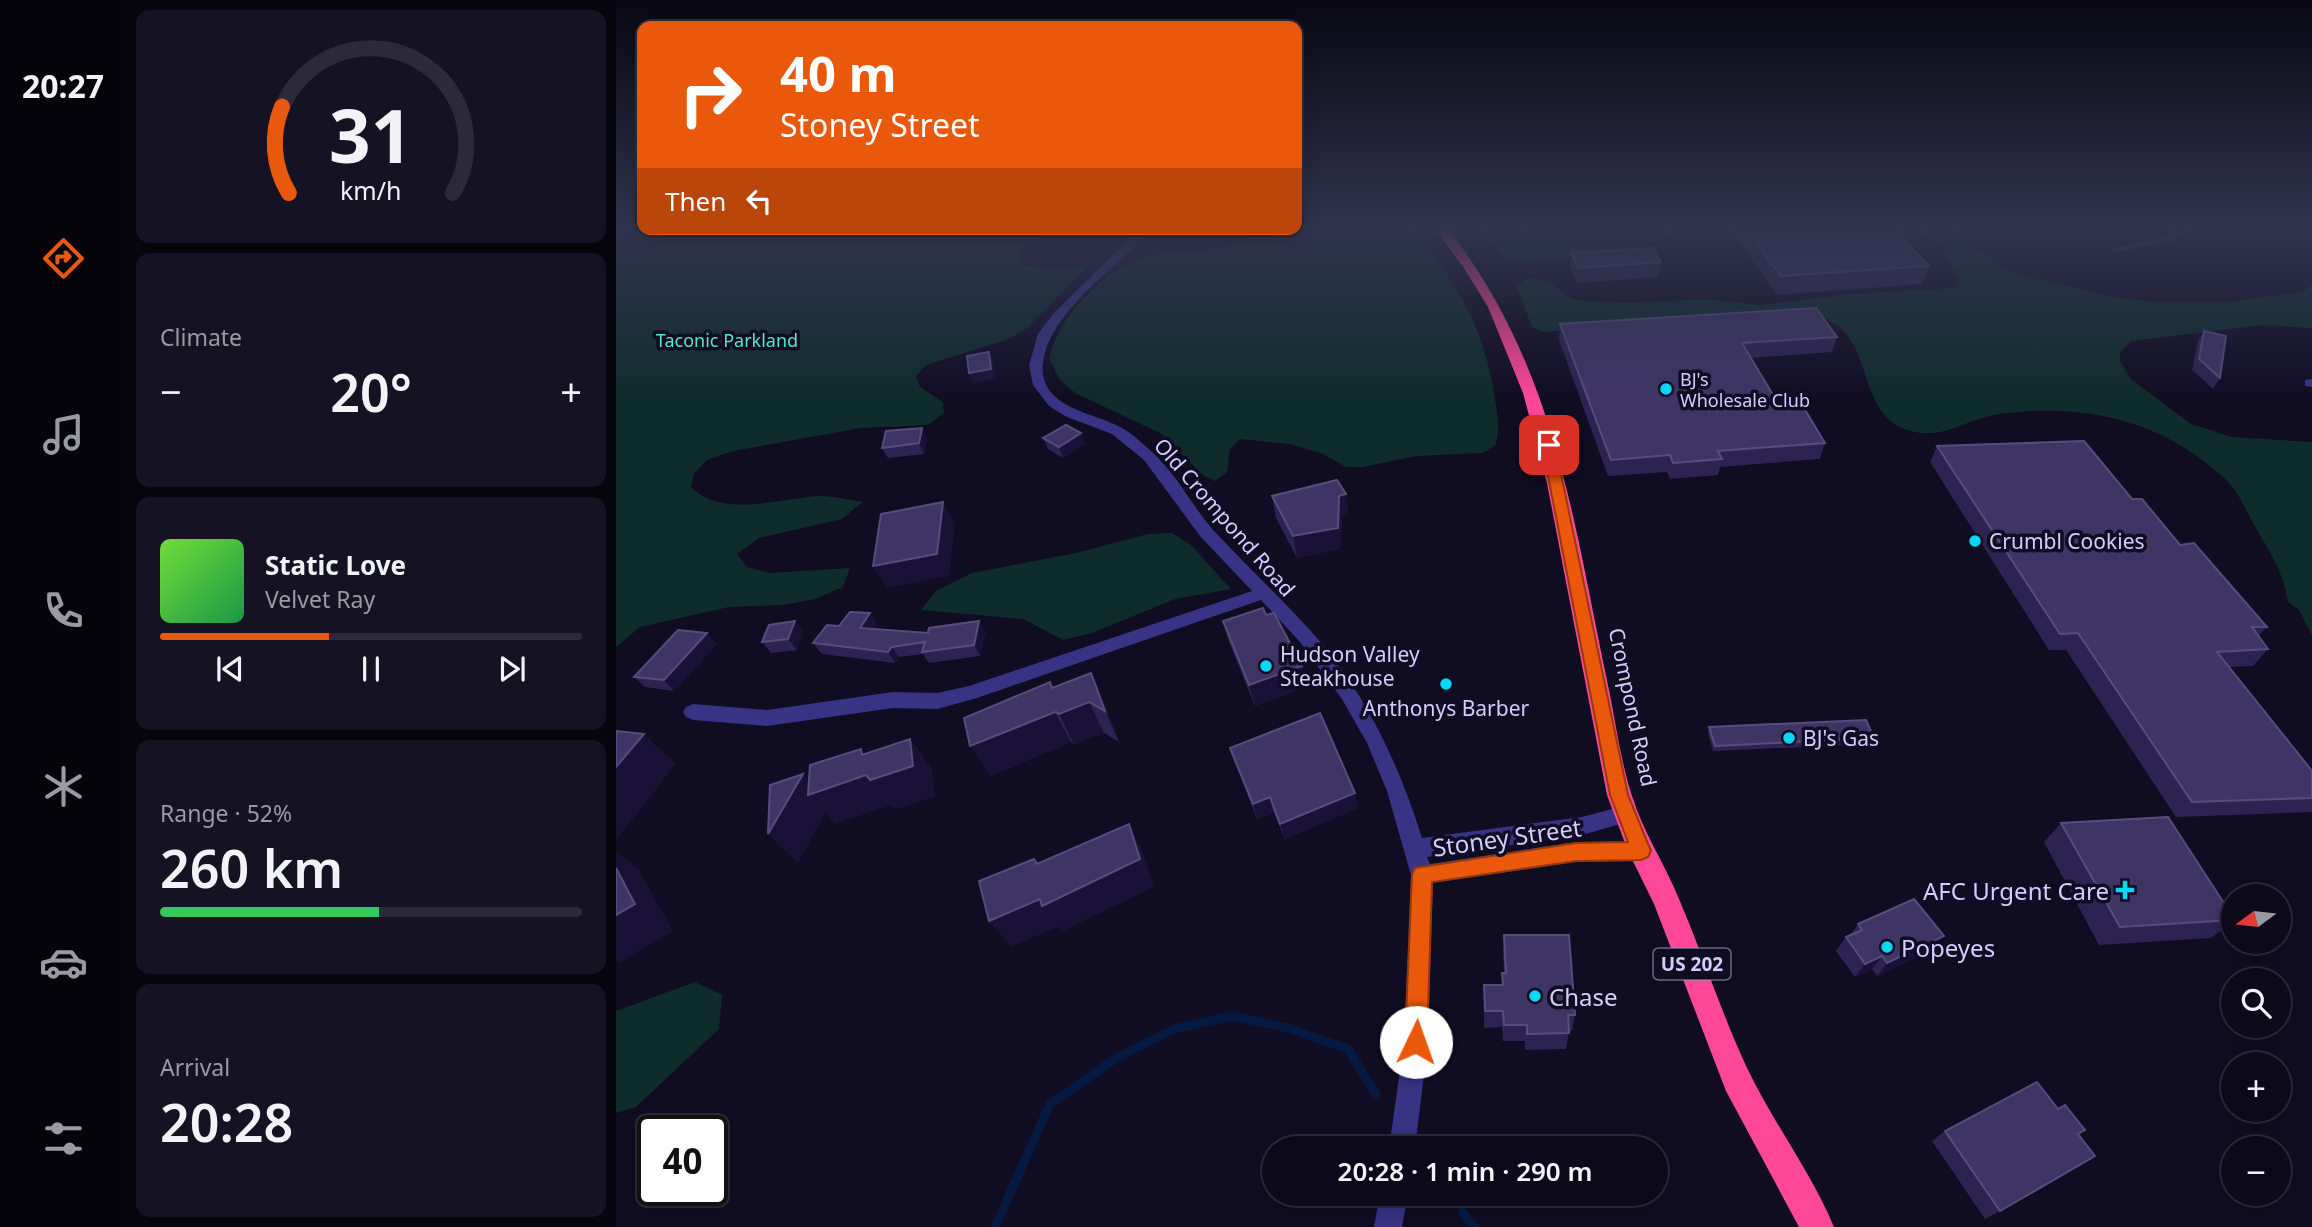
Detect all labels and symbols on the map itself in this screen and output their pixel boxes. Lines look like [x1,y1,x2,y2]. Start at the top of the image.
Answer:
park label: Taconic Parkland [656,328,798,352]
place label: BJ's Wholesale Club [1680,367,1810,412]
marker: BJ's Wholesale Club [1658,381,1674,397]
pin [1519,415,1579,475]
street label: Old Crompond Road [1148,432,1302,602]
place label: Crumbl Cookies [1989,527,2145,555]
marker: Crumbl Cookies [1967,533,1983,549]
street label: Crompond Road [1603,625,1663,789]
place label: Hudson Valley Steakhouse [1280,640,1420,692]
marker: Hudson Valley Steakhouse [1258,658,1274,674]
marker: Anthonys Barber [1438,676,1454,692]
place label: Anthonys Barber [1363,694,1530,722]
place label: BJ's Gas [1803,724,1879,752]
marker: BJ's Gas [1781,730,1797,746]
street label: Stoney Street [1431,810,1584,864]
place label: AFC Urgent Care [1923,874,2109,907]
marker: AFC Urgent Care [2115,880,2135,900]
north arrow [2221,884,2291,954]
place label: Popeyes [1901,931,1995,964]
marker: Popeyes [1879,939,1895,955]
road number: US 202 [1654,948,1730,980]
place label: Chase [1549,980,1618,1013]
marker: Chase [1527,988,1543,1004]
position arrow [1379,1005,1453,1079]
speed limit sign: 40 [637,1115,728,1206]

